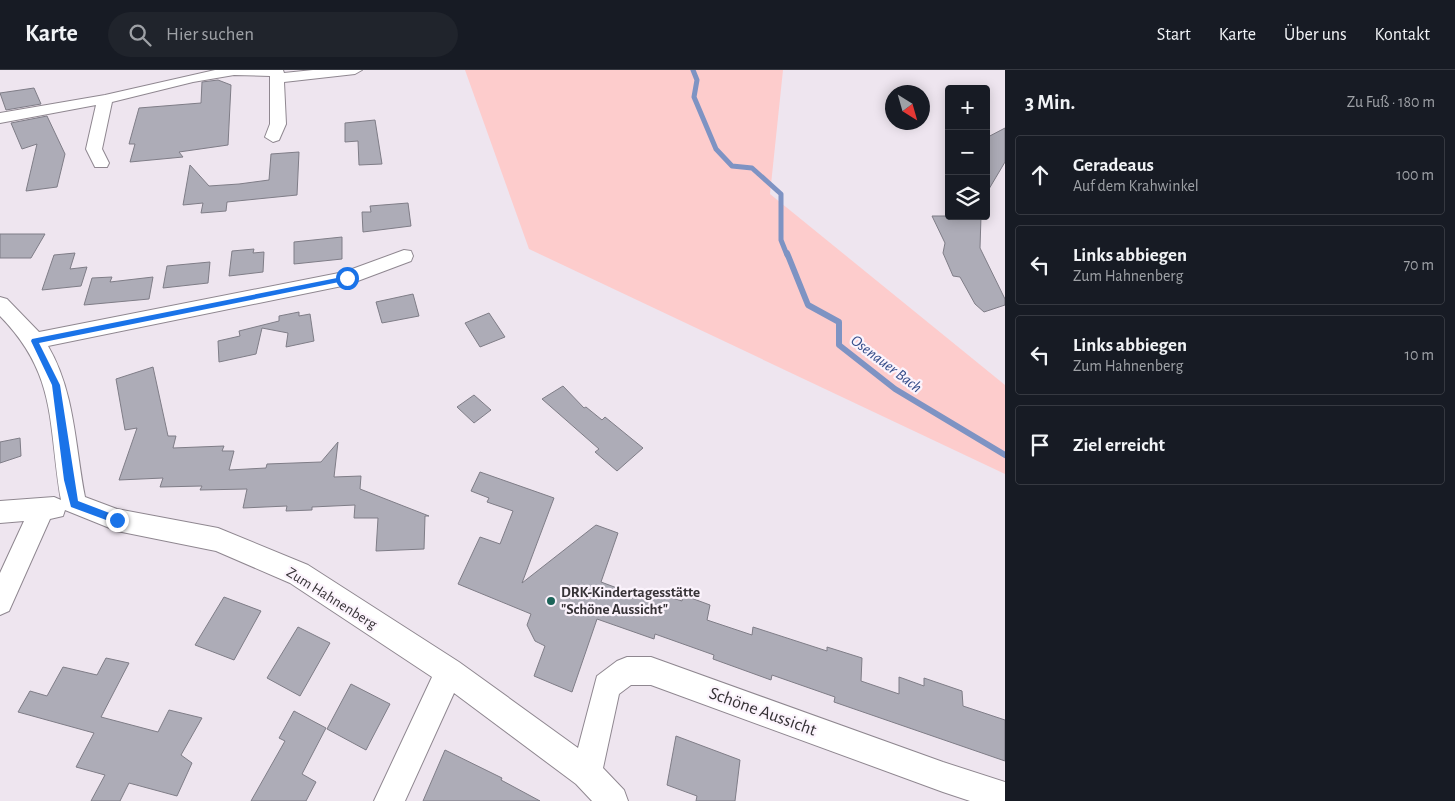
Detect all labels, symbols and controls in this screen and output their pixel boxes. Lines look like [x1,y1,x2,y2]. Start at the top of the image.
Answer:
search box [108,12,458,57]
icon: search [126,21,154,49]
text: Karte [25,22,78,46]
text: Hier suchen [166,25,254,44]
text: Start [1157,26,1191,44]
text: Karte [1219,26,1256,44]
text: Über uns [1284,26,1347,44]
text: Kontakt [1375,26,1430,44]
north arrow [885,85,930,130]
map controls [945,85,990,220]
button: + [945,85,990,130]
text: 3 Min. [1025,92,1075,113]
text: Zu Fuß · 180 m [1347,94,1435,110]
button: − [945,130,990,175]
text: Geradeaus [1073,156,1154,175]
icon: ahead [1026,161,1054,189]
text: 100 m [1396,167,1434,183]
button: layers [945,175,990,220]
text: Auf dem Krahwinkel [1073,178,1199,194]
text: Links abbiegen [1073,246,1187,265]
icon: left [1026,251,1054,279]
text: 70 m [1403,257,1434,273]
route start [336,267,359,290]
text: Zum Hahnenberg [1073,268,1183,284]
water label: Osenauer Bach [848,332,925,396]
text: Links abbiegen [1073,336,1187,355]
icon: left [1026,341,1054,369]
text: 10 m [1405,347,1434,363]
text: Zum Hahnenberg [1073,358,1183,374]
icon: arrive [1026,431,1054,459]
text: Ziel erreicht [1073,436,1165,455]
route end [106,509,129,532]
street label: Zum Hahnenberg [284,565,380,633]
place label: DRK-Kindertagesstätte "Schöne Aussicht" [561,585,700,617]
marker: DRK-Kindertagesstätte "Schöne Aussicht" [545,595,557,607]
street label: Schöne Aussicht [707,684,819,740]

